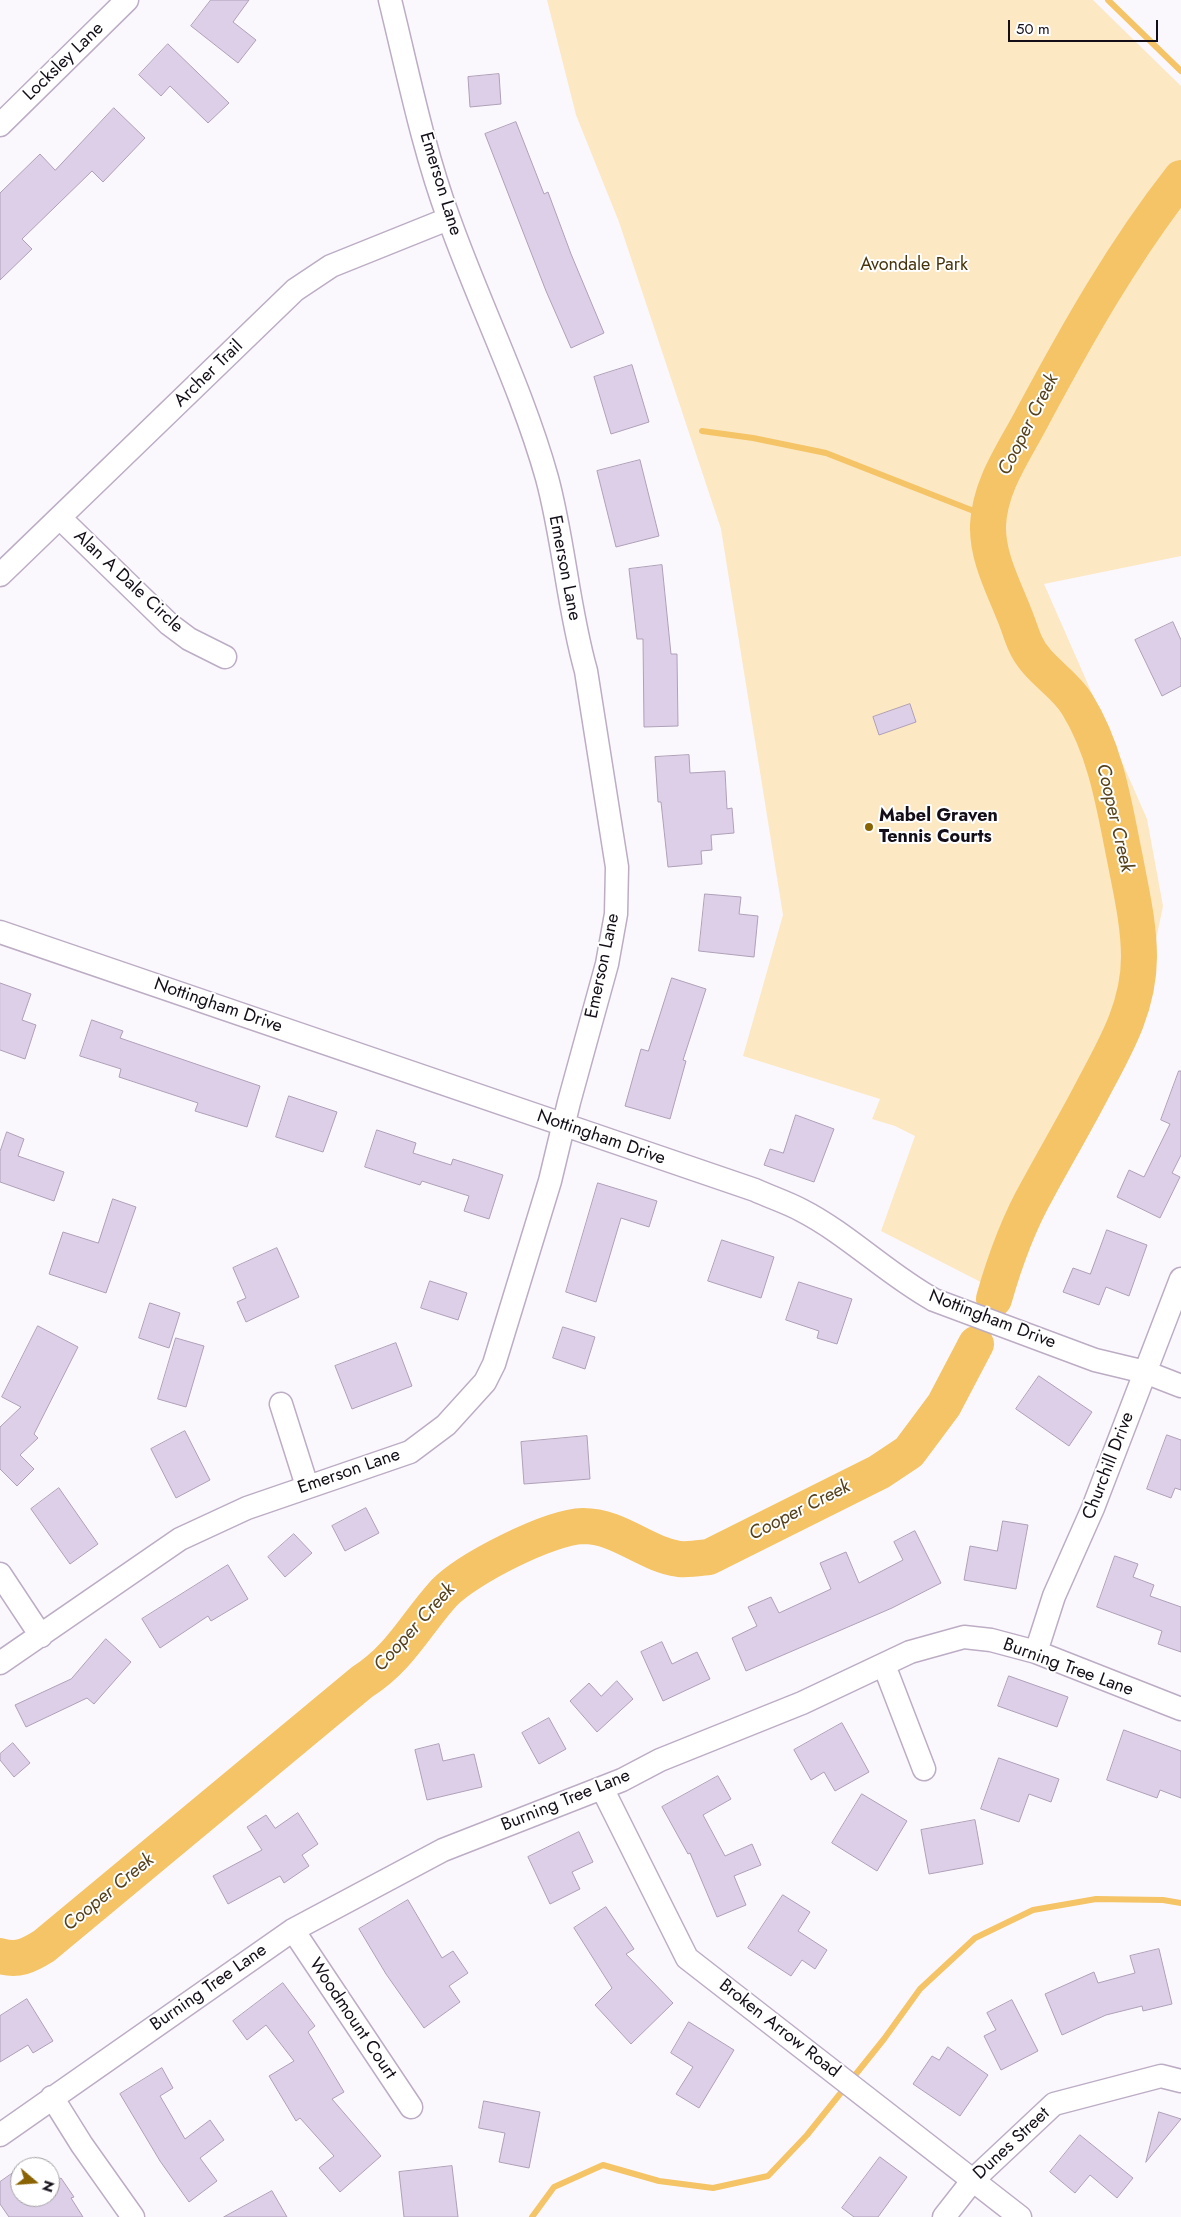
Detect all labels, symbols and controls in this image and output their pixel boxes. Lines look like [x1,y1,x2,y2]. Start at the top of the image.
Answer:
scale bar [1011,10,1161,42]
street label: Locksley Lane [19,18,109,106]
text: 50 m [1016,18,1050,40]
street label: Emerson Lane [414,130,466,238]
park label: Avondale Park [860,255,968,277]
street label: Archer Trail [170,336,248,412]
water label: Cooper Creek [994,371,1064,479]
street label: Emerson Lane [543,514,585,622]
street label: Alan A Dale Circle [69,526,187,638]
water label: Cooper Creek [1090,762,1138,874]
place label: Mabel Graven Tennis Courts [879,806,998,849]
marker: Mabel Graven Tennis Courts [863,821,875,833]
street label: Emerson Lane [581,912,625,1020]
street label: Nottingham Drive [151,974,285,1038]
street label: Nottingham Drive [534,1106,668,1170]
street label: Nottingham Drive [925,1286,1059,1354]
street label: Churchill Drive [1079,1409,1139,1523]
street label: Emerson Lane [295,1444,403,1500]
water label: Cooper Creek [746,1476,854,1546]
water label: Cooper Creek [370,1579,460,1677]
street label: Burning Tree Lane [1000,1634,1136,1702]
street label: Burning Tree Lane [498,1765,634,1837]
water label: Cooper Creek [59,1849,159,1937]
street label: Burning Tree Lane [147,1940,271,2036]
street label: Woodmount Court [304,1955,400,2083]
street label: Broken Arrow Road [714,1975,844,2083]
street label: Dunes Street [970,2103,1054,2185]
north arrow [10,2157,60,2207]
text: N [37,2178,60,2195]

